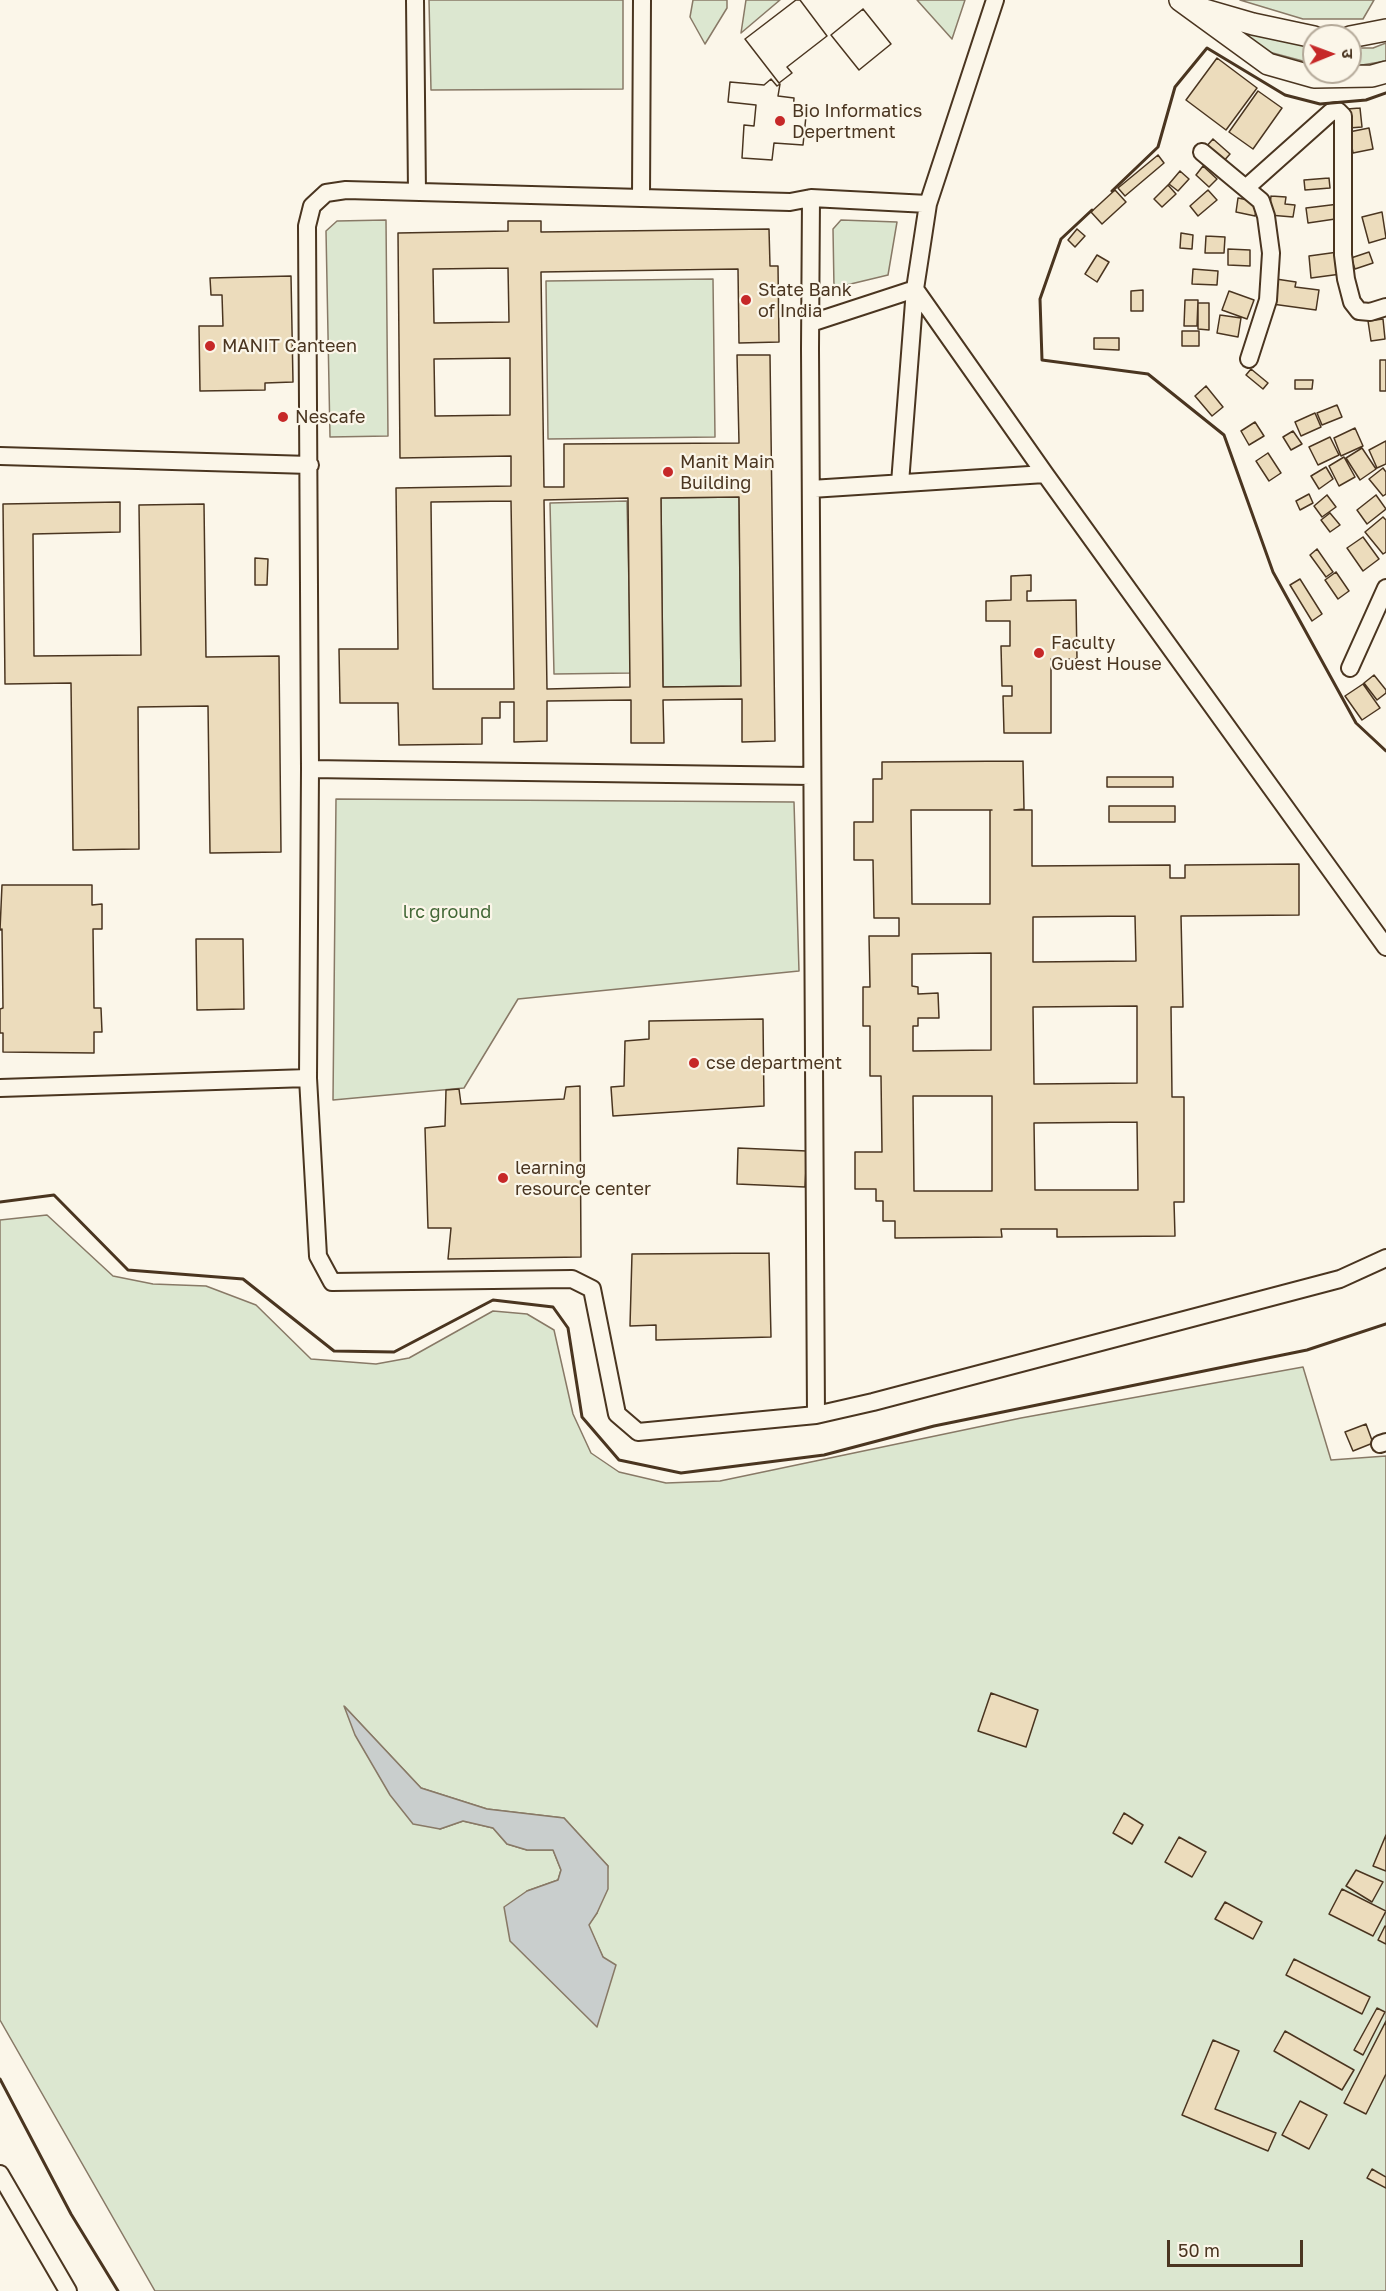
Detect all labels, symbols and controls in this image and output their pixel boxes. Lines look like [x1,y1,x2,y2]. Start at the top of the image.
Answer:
north arrow [1302,24,1362,84]
text: उ [1338,49,1358,59]
place label: Bio Informatics Depertment [792,100,922,142]
marker: Bio Informatics Depertment [773,114,787,128]
place label: State Bank of India [758,279,852,322]
marker: State Bank of India [739,293,753,307]
place label: MANIT Canteen [222,335,357,357]
marker: MANIT Canteen [203,339,217,353]
place label: Nescafe [295,406,365,428]
marker: Nescafe [276,410,290,424]
place label: Manit Main Building [680,451,775,494]
marker: Manit Main Building [661,465,675,479]
place label: Faculty Guest House [1051,632,1162,674]
marker: Faculty Guest House [1032,646,1046,660]
park label: lrc ground [403,901,491,923]
place label: cse department [706,1052,842,1074]
marker: cse department [687,1056,701,1070]
place label: learning resource center [515,1157,651,1200]
marker: learning resource center [496,1171,510,1185]
scale bar [1170,2228,1306,2266]
text: 50 m [1178,2239,1220,2261]

